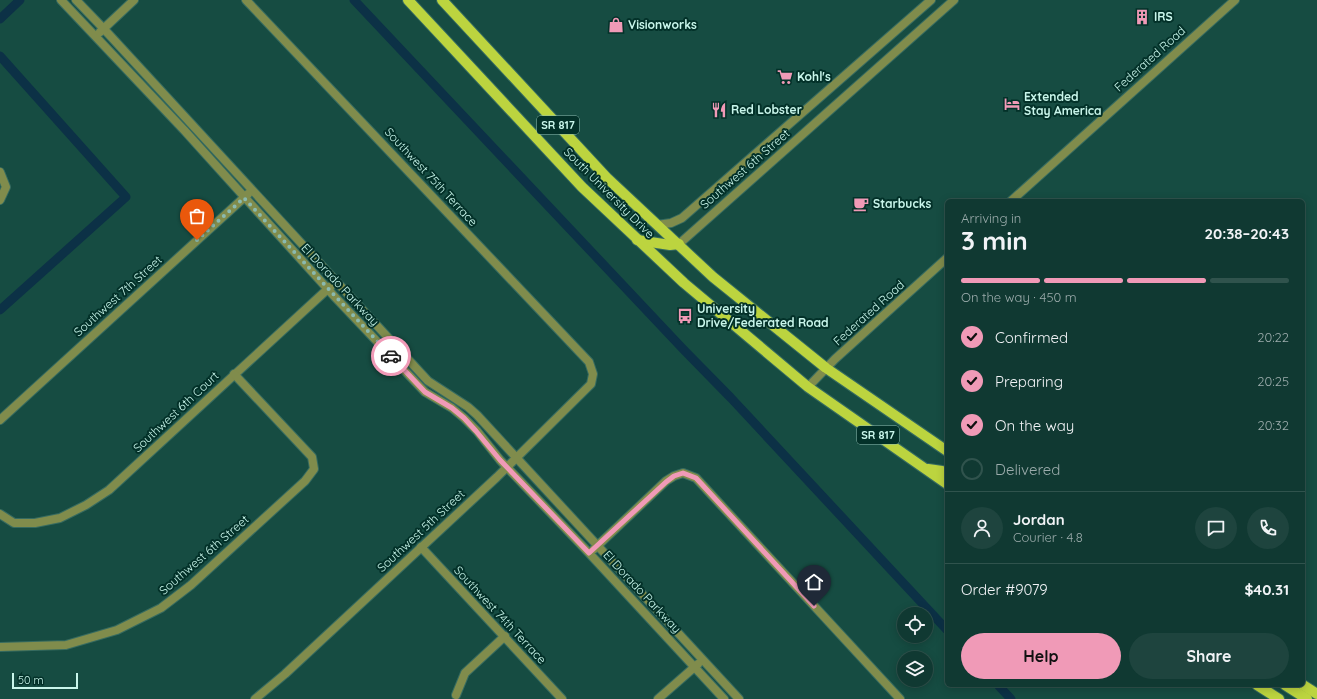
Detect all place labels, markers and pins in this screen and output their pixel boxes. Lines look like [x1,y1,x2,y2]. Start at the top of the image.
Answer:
building icon: IRS [1133,8,1151,26]
place label: IRS [1154,9,1173,24]
shop icon: Visionworks [607,16,625,34]
place label: Visionworks [628,17,697,32]
supermarket icon: Kohl's [776,68,794,86]
place label: Kohl's [797,69,831,84]
place label: Extended Stay America [1024,89,1102,118]
hotel icon: Extended Stay America [1003,95,1021,113]
restaurant icon: Red Lobster [710,101,728,119]
place label: Red Lobster [731,102,802,117]
cafe icon: Starbucks [852,195,870,213]
place label: Starbucks [873,196,931,211]
pin [180,199,214,240]
place label: University Drive/Federated Road [697,301,829,330]
bus stop icon: University Drive/Federated Road [676,307,694,325]
pin [797,565,831,606]

